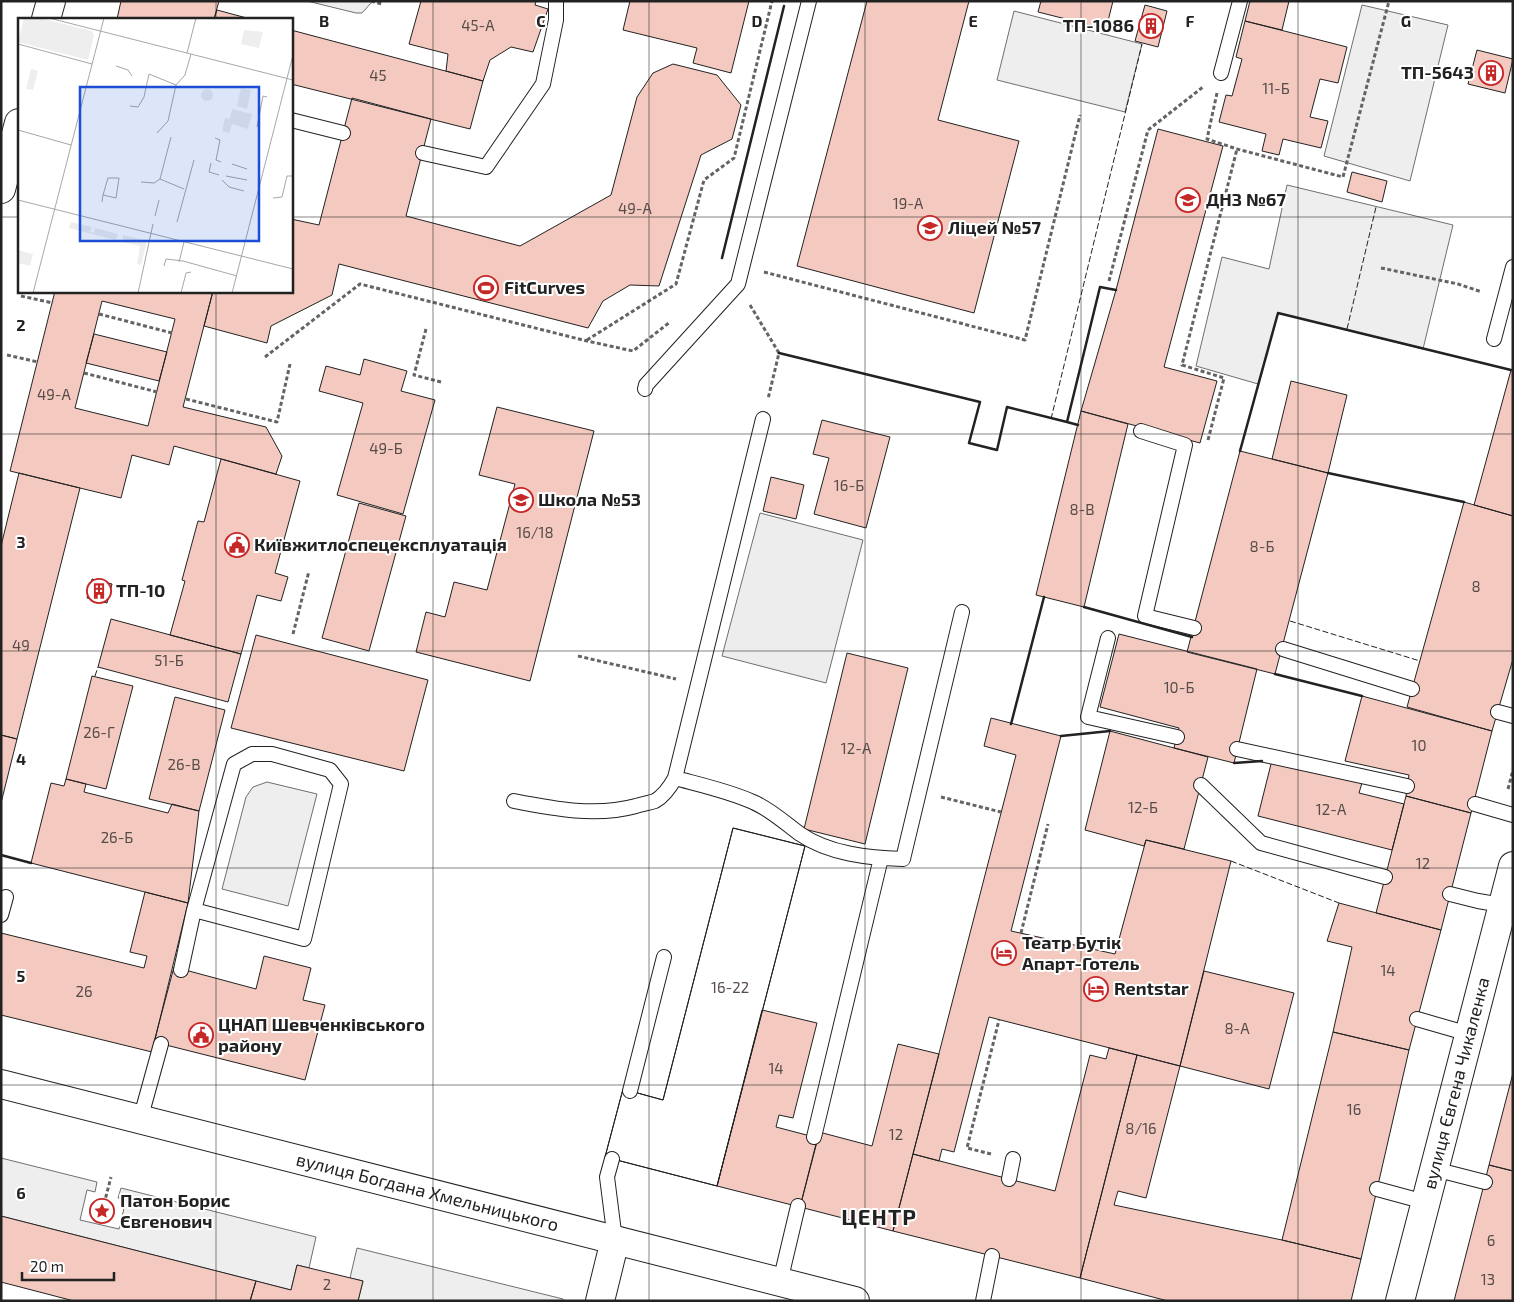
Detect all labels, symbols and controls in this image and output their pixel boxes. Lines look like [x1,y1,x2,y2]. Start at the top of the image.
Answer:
text: B [319,11,329,30]
text: C [536,11,546,30]
text: D [752,11,763,30]
text: E [968,11,978,30]
text: F [1186,11,1195,30]
text: G [1401,11,1411,30]
building icon: ТП-1086 [1138,13,1164,39]
place label: ТП-1086 [1063,14,1134,36]
house number: 45-А [461,16,495,34]
inset map [18,18,292,292]
building icon: ТП-5643 [1478,60,1504,86]
place label: ТП-5643 [1401,61,1474,83]
house number: 45 [369,66,387,84]
house number: 11-Б [1262,79,1290,97]
school or university icon: ДНЗ №67 [1175,187,1201,213]
place label: ДНЗ №67 [1206,188,1286,210]
house number: 19-А [893,194,924,212]
house number: 49-А [618,199,653,217]
school or university icon: Ліцей №57 [917,215,943,241]
place label: Ліцей №57 [948,216,1041,238]
sports icon: FitCurves [473,275,499,301]
place label: FitCurves [504,276,585,298]
text: 2 [16,315,26,334]
house number: 49-А [37,385,72,403]
house number: 49-Б [369,439,403,457]
house number: 16-Б [834,476,864,494]
school or university icon: Школа №53 [508,487,534,513]
place label: Школа №53 [538,488,641,510]
house number: 8-В [1069,500,1095,518]
house number: 16/18 [516,523,554,541]
text: 3 [16,532,26,551]
public building icon: Київжитлоспецексплуатація [224,532,250,558]
place label: Київжитлоспецексплуатація [254,533,507,555]
house number: 8-Б [1250,537,1274,555]
house number: 8 [1471,577,1481,595]
building icon: ТП-10 [86,578,112,604]
place label: ТП-10 [116,579,165,601]
house number: 49 [12,636,30,654]
house number: 51-Б [154,651,184,669]
house number: 10-Б [1164,678,1194,696]
house number: 26-Г [83,723,115,741]
house number: 10 [1411,736,1427,754]
house number: 12-А [841,739,872,757]
text: 4 [16,749,26,768]
house number: 26-В [167,755,201,773]
house number: 12-Б [1128,798,1158,816]
house number: 12-А [1316,800,1347,818]
house number: 26-Б [101,828,133,846]
house number: 12 [1416,854,1430,872]
place label: Театр Бутік Апарт-Готель [1022,931,1140,974]
hotel icon: Театр Бутік Апарт-Готель [991,940,1017,966]
house number: 14 [1380,961,1396,979]
text: 5 [17,966,26,985]
street label: вулиця Євгена Чикаленка [1418,975,1494,1191]
hotel icon: Rentstar [1083,976,1109,1002]
place label: Rentstar [1114,977,1189,999]
house number: 16-22 [711,978,749,996]
house number: 26 [75,982,93,1000]
place label: ЦНАП Шевченківського району [218,1013,425,1056]
house number: 8-А [1224,1019,1250,1037]
public building icon: ЦНАП Шевченківського району [188,1022,214,1048]
house number: 14 [768,1059,784,1077]
house number: 16 [1347,1100,1361,1118]
house number: 8/16 [1125,1119,1157,1137]
house number: 12 [889,1125,903,1143]
street label: вулиця Богдана Хмельницького [294,1147,561,1235]
text: 6 [16,1183,26,1202]
place label: Патон Борис Євгенович [120,1189,230,1232]
place icon: Патон Борис Євгенович [89,1198,115,1224]
district label: ЦЕНТР [841,1203,917,1229]
house number: 6 [1487,1231,1495,1249]
scale bar [22,1250,115,1282]
text: 20 m [30,1257,64,1275]
house number: 13 [1481,1270,1495,1288]
house number: 2 [323,1275,331,1293]

